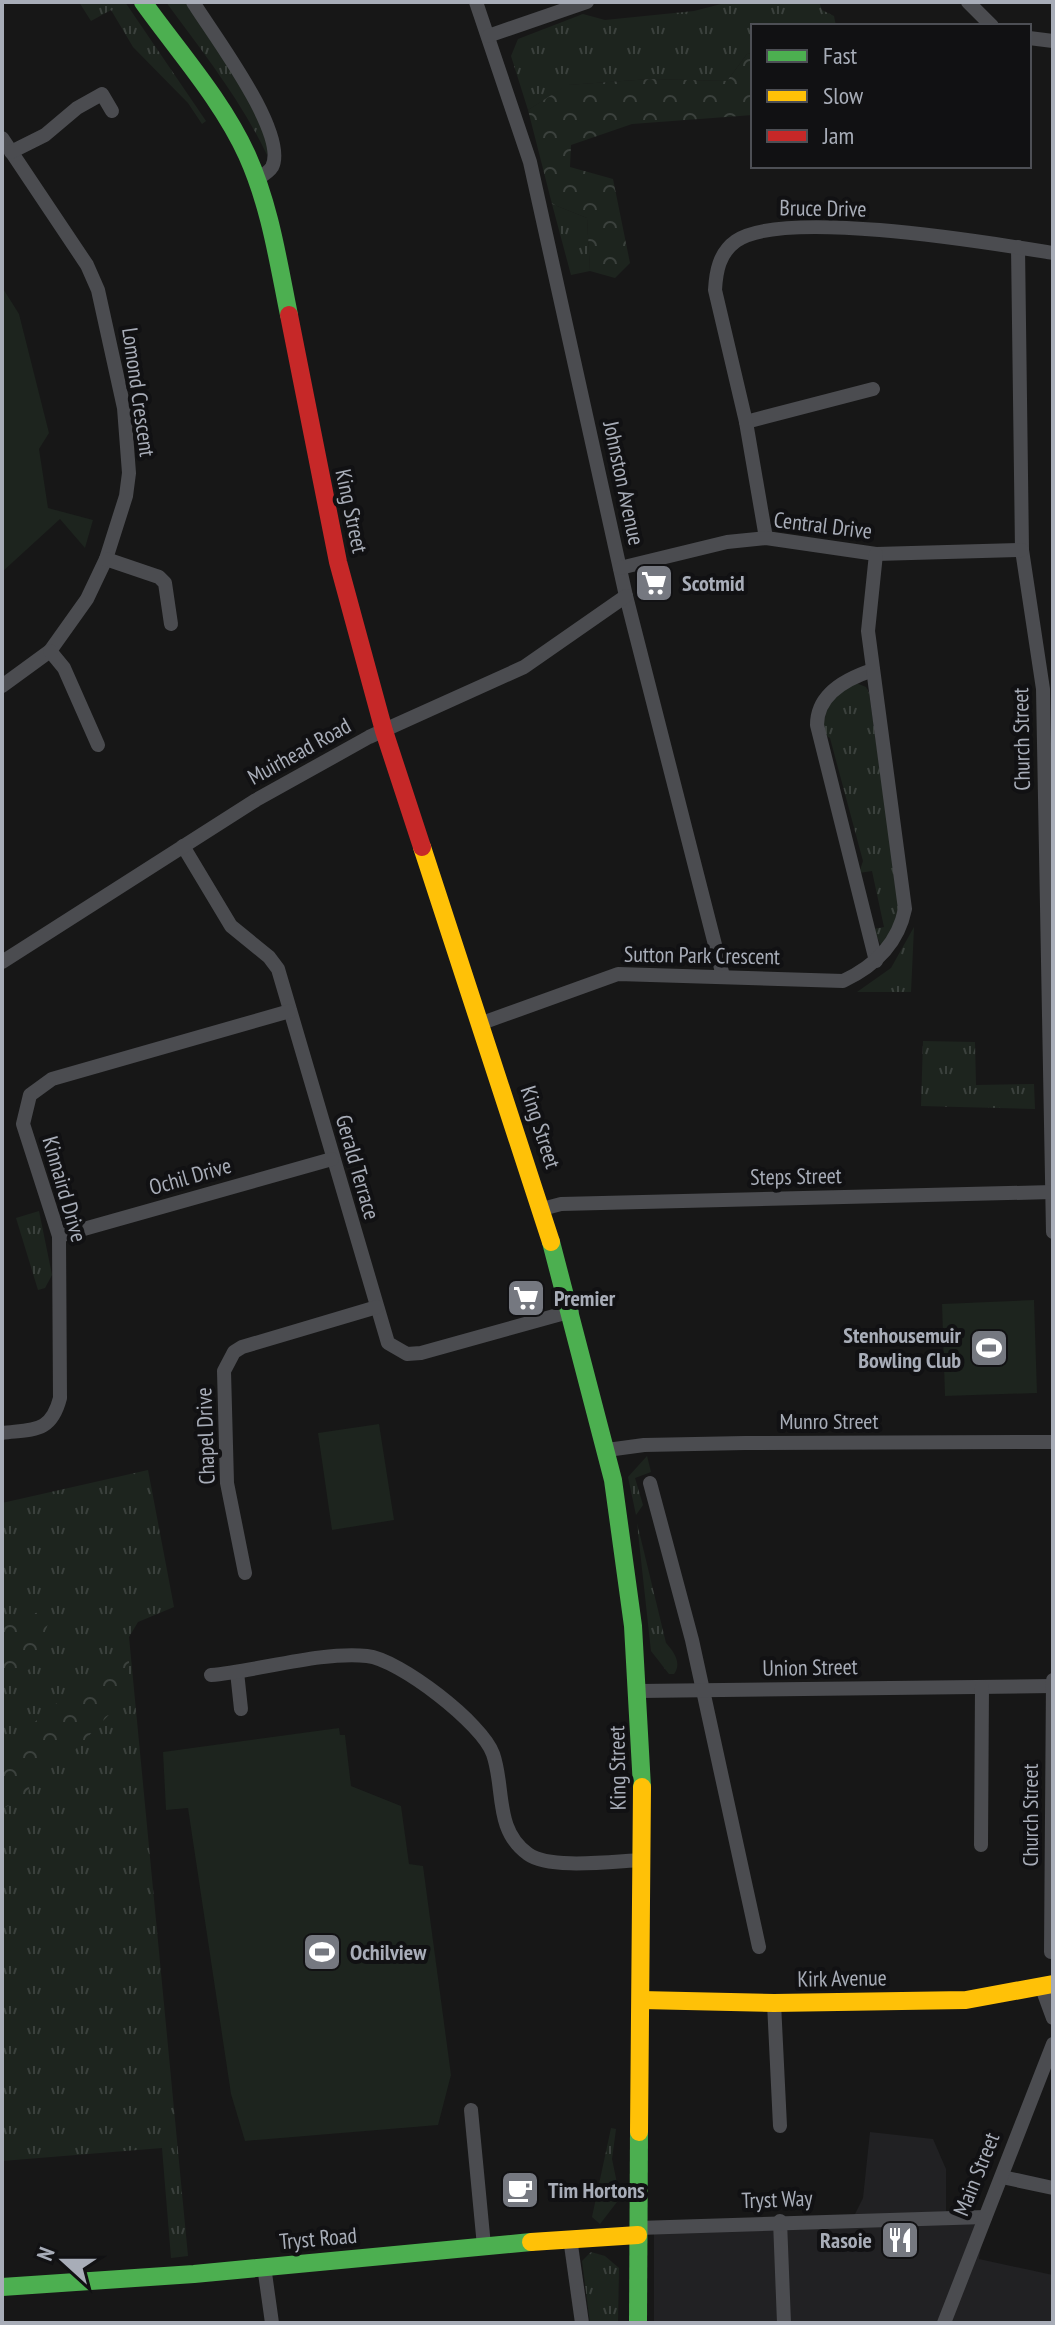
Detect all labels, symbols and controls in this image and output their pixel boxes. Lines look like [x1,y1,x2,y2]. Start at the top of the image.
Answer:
legend [751,24,1031,168]
text: Fast [823,40,858,71]
text: Slow [823,80,864,111]
text: Jam [822,120,854,151]
street label: Bruce Drive [779,193,867,223]
street label: Lomond Crescent [116,326,162,458]
street label: Johnston Avenue [597,417,651,548]
street label: King Street [329,467,375,555]
street label: Central Drive [772,505,874,545]
supermarket icon: Scotmid [633,562,675,604]
place label: Scotmid [682,569,745,597]
street label: Church Street [1006,687,1036,791]
street label: Muirhead Road [243,711,355,791]
street label: Sutton Park Crescent [624,940,780,970]
street label: King Street [515,1082,567,1172]
street label: Gerald Terrace [330,1111,386,1223]
street label: Kinnaird Drive [37,1133,93,1245]
street label: Ochil Drive [146,1151,234,1201]
street label: Steps Street [750,1161,842,1191]
supermarket icon: Premier [505,1277,547,1319]
place label: Premier [554,1284,616,1312]
place label: Stenhousemuir Bowling Club [843,1321,962,1374]
sports icon: Stenhousemuir Bowling Club [968,1327,1010,1369]
street label: Chapel Drive [189,1387,221,1485]
street label: Munro Street [780,1407,878,1435]
street label: Union Street [762,1652,858,1682]
street label: King Street [602,1725,632,1811]
street label: Church Street [1016,1763,1044,1867]
sports icon: Ochilview [301,1931,343,1973]
place label: Ochilview [350,1938,427,1966]
street label: Kirk Avenue [797,1963,887,1993]
street label: Main Street [947,2128,1005,2220]
cafe icon: Tim Hortons [499,2169,541,2211]
place label: Tim Hortons [548,2176,645,2204]
street label: Tryst Way [741,2184,814,2214]
restaurant icon: Rasoie [879,2219,921,2261]
north arrow [24,2221,104,2301]
street label: Tryst Road [278,2221,358,2255]
place label: Rasoie [820,2226,872,2254]
text: N [30,2243,61,2264]

